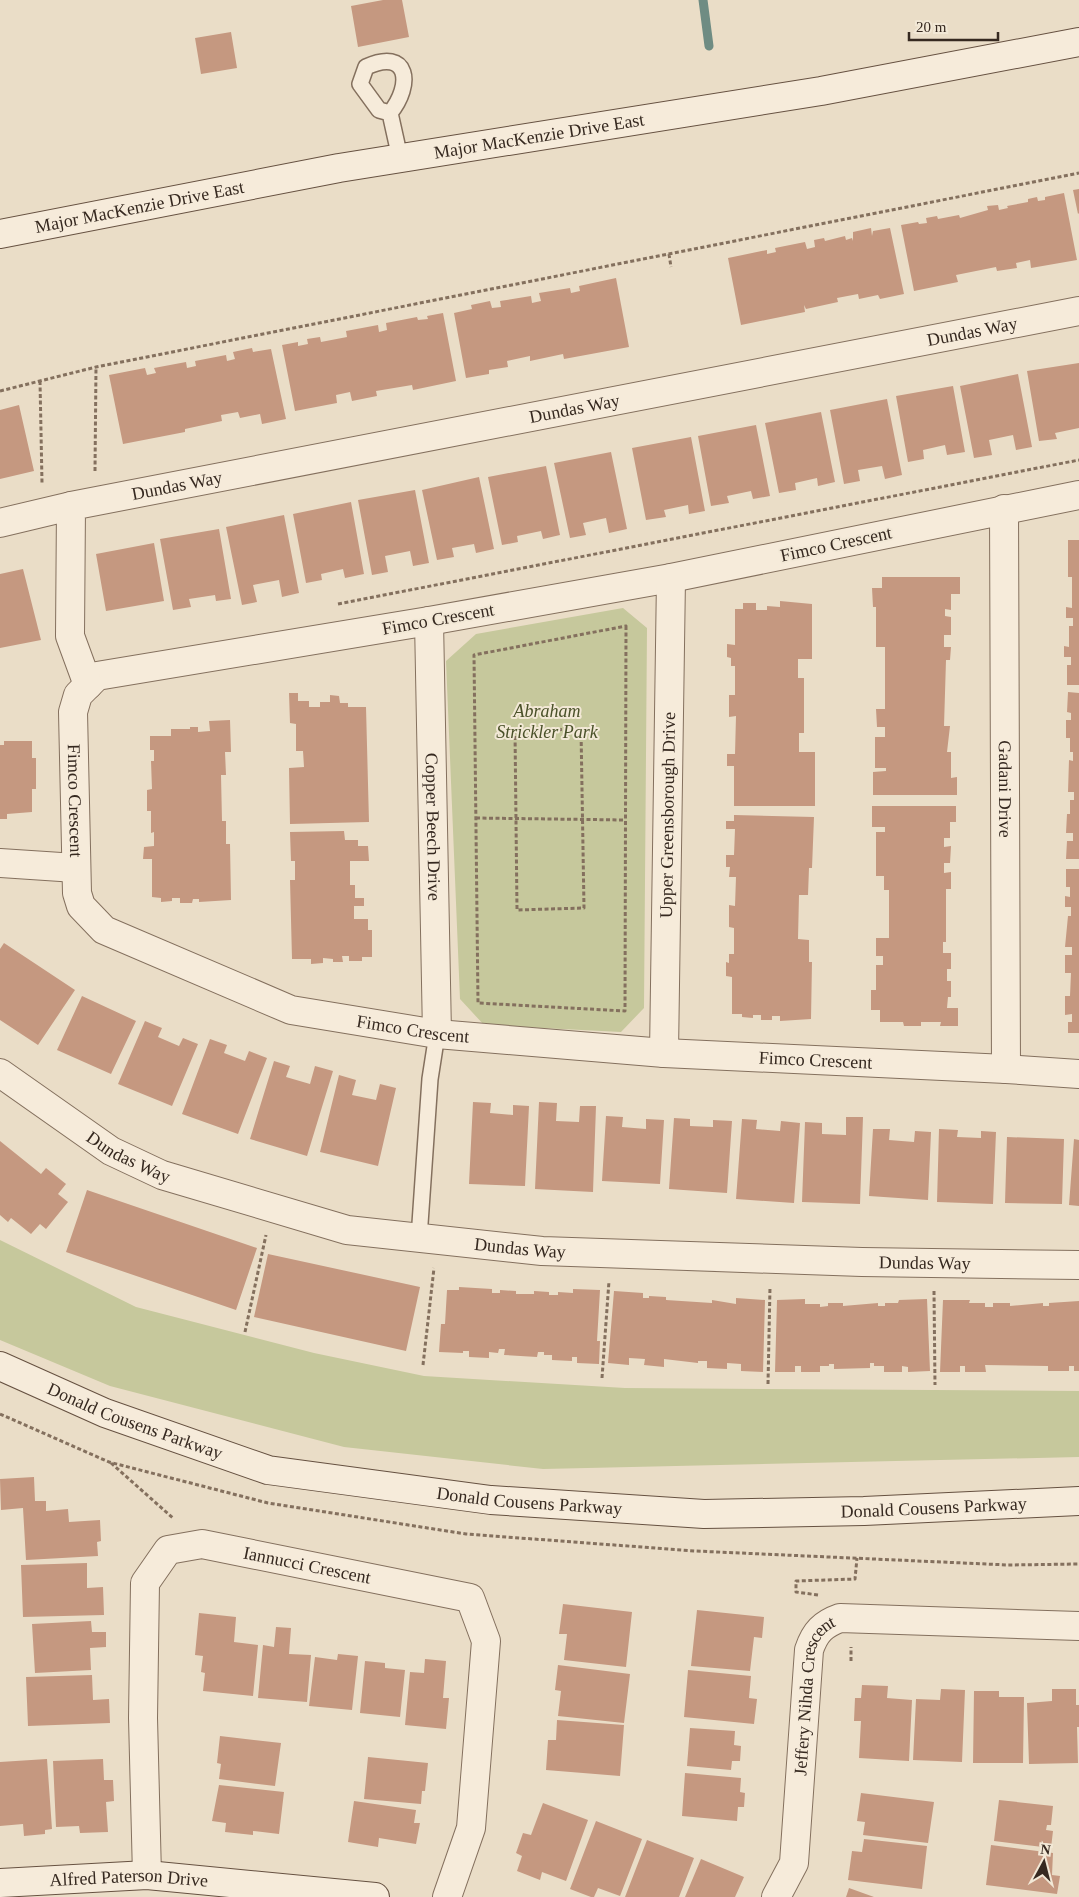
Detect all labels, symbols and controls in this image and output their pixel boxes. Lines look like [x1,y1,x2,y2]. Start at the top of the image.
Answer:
scale bar [909,10,998,42]
text: 20 m [916,19,947,35]
street label: Major MacKenzie Drive East [433,109,646,163]
street label: Major MacKenzie Drive East [33,177,246,237]
street label: Dundas Way [925,313,1019,350]
street label: Dundas Way [528,390,621,427]
street label: Dundas Way [130,467,224,504]
street label: Fimco Crescent [778,522,894,566]
street label: Fimco Crescent [380,599,496,639]
park label: Abraham Strickler Park [496,701,599,742]
street label: Upper Greensborough Drive [656,712,679,918]
street label: Gadani Drive [995,740,1015,838]
street label: Fimco Crescent [64,744,86,858]
street label: Copper Beech Drive [422,753,444,901]
street label: Fimco Crescent [355,1011,470,1047]
street label: Fimco Crescent [758,1047,873,1073]
street label: Dundas Way [83,1127,172,1187]
street label: Dundas Way [473,1234,566,1262]
street label: Dundas Way [879,1252,971,1273]
street label: Donald Cousens Parkway [44,1379,225,1463]
street label: Donald Cousens Parkway [435,1483,623,1519]
street label: Donald Cousens Parkway [841,1493,1027,1521]
street label: Iannucci Crescent [242,1543,373,1588]
street label: Jeffery Nihda Crescent [790,1611,838,1776]
north arrow [1019,1837,1069,1887]
text: N [1040,1842,1051,1858]
street label: Alfred Paterson Drive [49,1865,209,1891]

